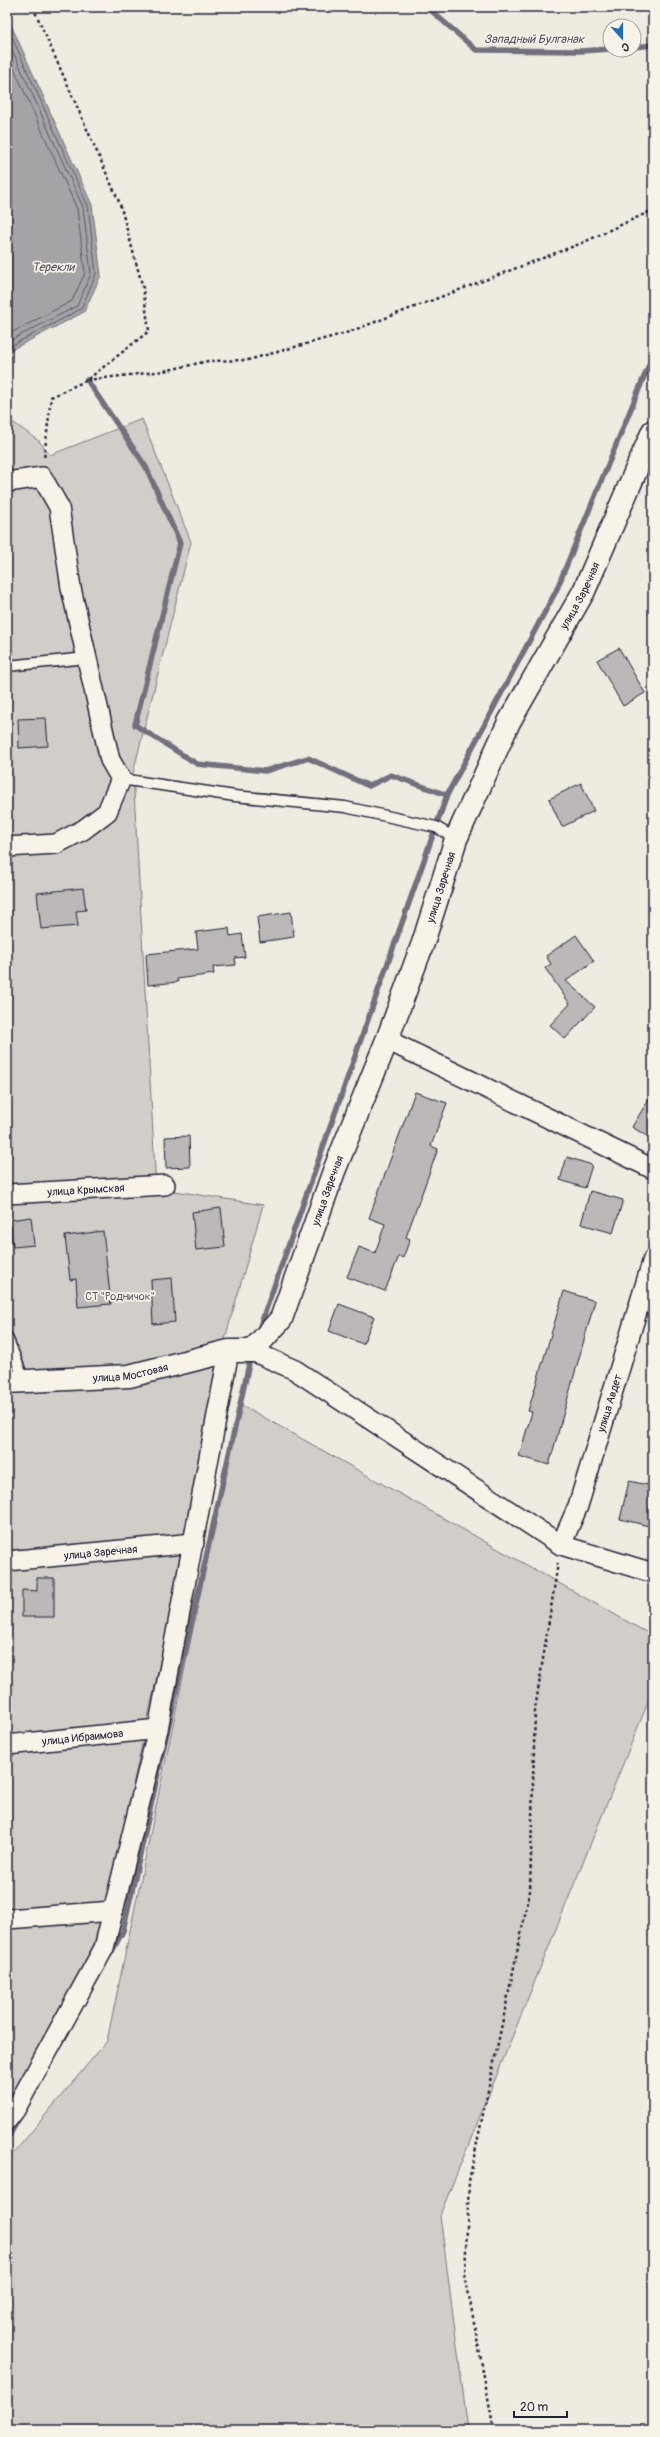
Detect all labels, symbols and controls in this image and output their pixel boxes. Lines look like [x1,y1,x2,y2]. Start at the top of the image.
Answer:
north arrow [602,18,642,58]
water label: Западный Булганак [484,32,586,47]
text: С [620,40,631,54]
water label: Терекли [32,260,76,275]
street label: улица Заречная [557,560,603,632]
street label: улица Заречная [424,850,459,925]
street label: улица Заречная [309,1154,347,1228]
street label: улица Крымская [46,1181,125,1199]
park label: СТ "Родничок" [85,1290,155,1303]
street label: улица Мостовая [92,1360,169,1385]
street label: улица Авдет [594,1372,625,1435]
street label: улица Заречная [62,1542,138,1563]
street label: улица Ибраимова [40,1727,124,1748]
scale bar [514,2393,567,2419]
text: 20 m [520,2400,549,2415]

